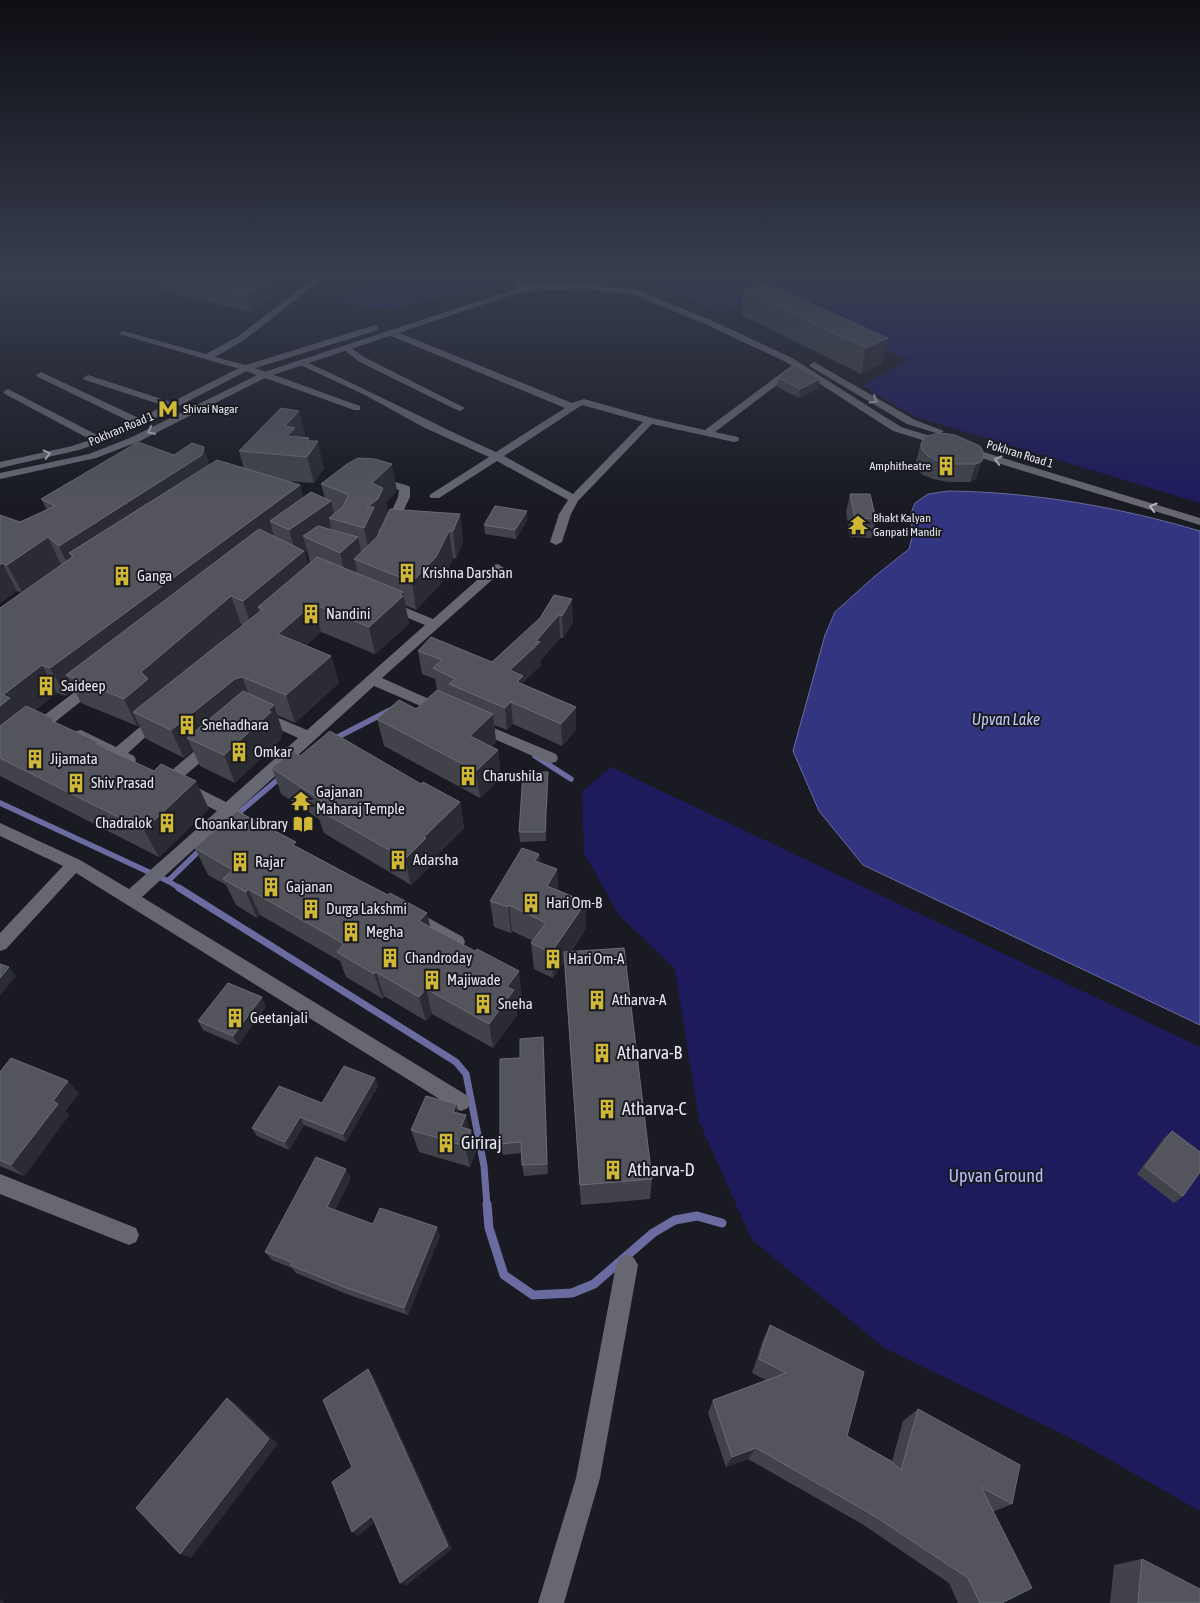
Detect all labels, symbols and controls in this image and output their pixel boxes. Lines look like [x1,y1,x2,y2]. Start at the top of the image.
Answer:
one-way arrow [868,394,877,404]
metro station icon: Shivai Nagar [157,398,179,420]
place label: Shivai Nagar [183,402,239,416]
street label: Pokhran Road 1 [86,409,156,449]
one-way arrow [147,425,156,435]
street label: Pokhran Road 1 [985,437,1055,471]
one-way arrow [43,449,52,460]
building icon: Amphitheatre [935,455,957,477]
one-way arrow [994,456,1003,466]
place label: Amphitheatre [869,459,931,473]
one-way arrow [1150,503,1158,513]
place label: Bhakt Kalyan Ganpati Mandir [873,511,942,539]
temple icon: Bhakt Kalyan Ganpati Mandir [847,514,869,536]
building icon: Krishna Darshan [396,562,418,584]
place label: Krishna Darshan [422,564,513,581]
building icon: Ganga [111,565,133,587]
place label: Ganga [137,567,172,584]
building icon: Nandini [300,603,322,625]
place label: Nandini [326,605,370,622]
building icon: Saideep [35,675,57,697]
place label: Saideep [61,677,106,694]
water label: Upvan Lake [972,710,1040,729]
building icon: Snehadhara [176,714,198,736]
place label: Snehadhara [202,716,269,733]
building icon: Omkar [228,741,250,763]
place label: Omkar [254,743,292,760]
building icon: Jijamata [24,748,46,770]
place label: Jijamata [50,750,98,767]
building icon: Charushila [457,765,479,787]
place label: Charushila [483,767,543,784]
building icon: Shiv Prasad [65,772,87,794]
place label: Shiv Prasad [91,774,154,791]
place label: Gajanan Maharaj Temple [316,783,405,817]
temple icon: Gajanan Maharaj Temple [290,790,312,812]
building icon: Chadralok [156,812,178,834]
library icon: Choankar Library [292,813,314,835]
place label: Chadralok [95,814,152,831]
place label: Choankar Library [195,815,288,832]
building icon: Adarsha [387,849,409,871]
building icon: Rajar [229,851,251,873]
place label: Adarsha [413,851,458,868]
place label: Rajar [255,853,285,870]
building icon: Gajanan [260,876,282,898]
place label: Gajanan [286,878,333,895]
building icon: Hari Om-B [520,892,542,914]
place label: Hari Om-B [546,894,602,911]
building icon: Durga Lakshmi [300,898,322,920]
place label: Durga Lakshmi [326,900,407,917]
building icon: Megha [340,921,362,943]
place label: Megha [366,923,404,940]
building icon: Chandroday [379,947,401,969]
building icon: Hari Om-A [542,948,564,970]
place label: Chandroday [405,949,472,966]
place label: Hari Om-A [568,950,625,967]
building icon: Majiwade [421,969,443,991]
place label: Majiwade [447,971,501,988]
building icon: Atharva-A [586,989,608,1011]
place label: Atharva-A [612,991,667,1008]
building icon: Sneha [472,993,494,1015]
place label: Sneha [498,995,533,1012]
building icon: Geetanjali [224,1007,246,1029]
place label: Geetanjali [250,1009,308,1026]
building icon: Atharva-B [591,1042,613,1064]
place label: Atharva-B [617,1042,683,1063]
building icon: Atharva-C [596,1098,618,1120]
place label: Atharva-C [622,1098,687,1119]
building icon: Giriraj [435,1132,457,1154]
place label: Giriraj [461,1132,502,1153]
building icon: Atharva-D [602,1159,624,1181]
place label: Atharva-D [628,1159,695,1180]
park label: Upvan Ground [948,1165,1044,1186]

